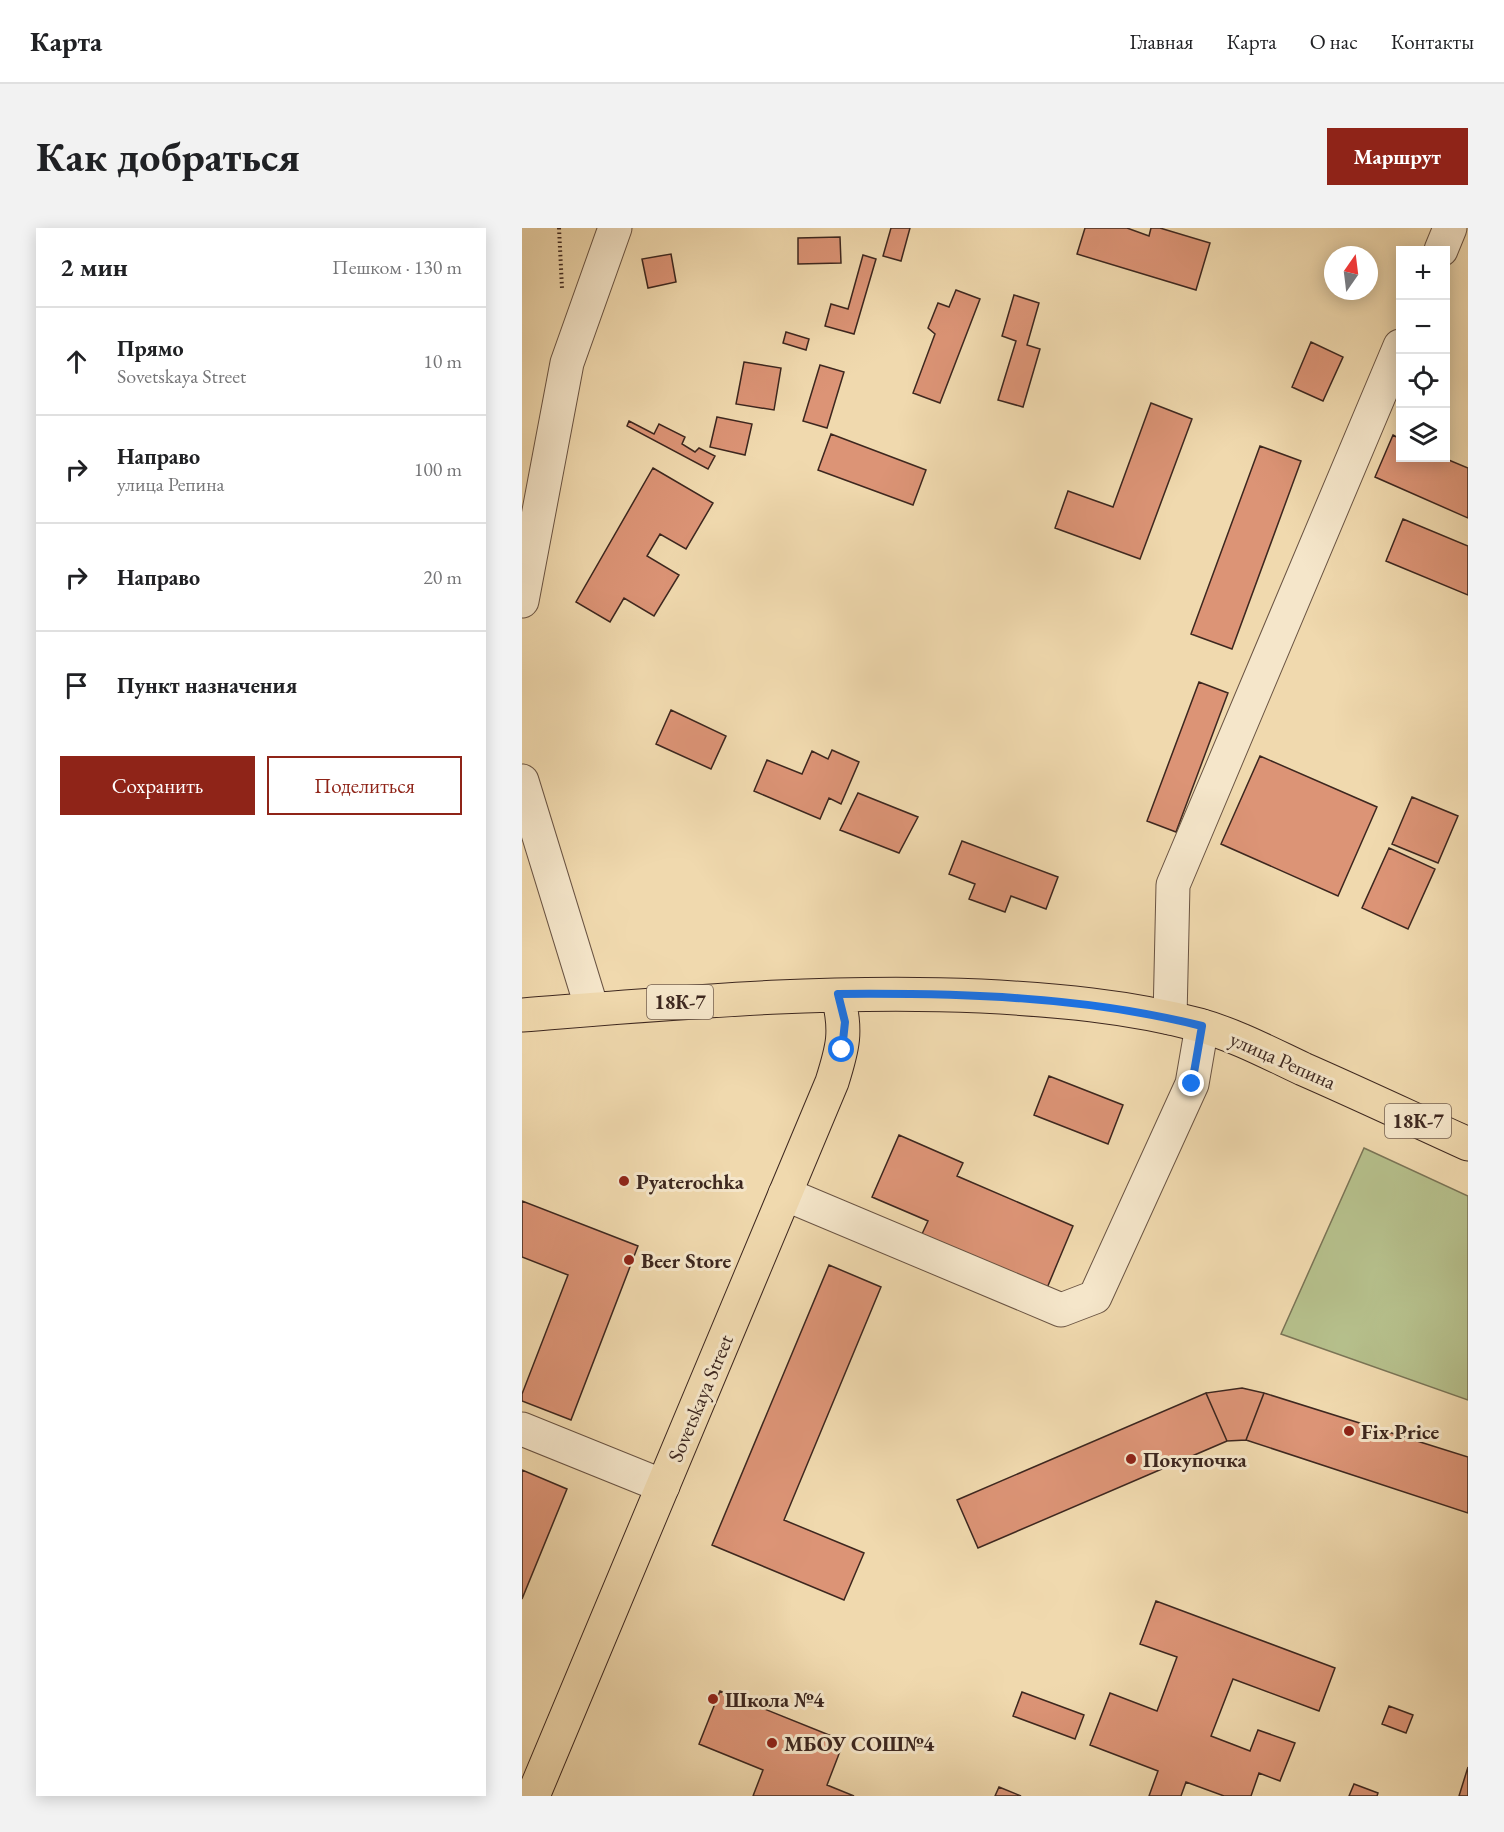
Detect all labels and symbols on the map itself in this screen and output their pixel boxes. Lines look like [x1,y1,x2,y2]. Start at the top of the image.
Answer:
north arrow [1324,246,1378,300]
road number: 18К-7 [647,985,713,1019]
street label: улица Репина [1226,1025,1341,1096]
route start [828,1036,854,1062]
route end [1178,1070,1204,1096]
road number: 18К-7 [1385,1104,1451,1138]
place label: Pyaterochka [636,1168,745,1195]
marker: Pyaterochka [617,1174,631,1188]
place label: Beer Store [641,1247,732,1274]
marker: Beer Store [622,1253,636,1267]
street label: Sovetskaya Street [661,1330,739,1466]
place label: Fix Price [1361,1418,1439,1445]
marker: Fix Price [1342,1424,1356,1438]
place label: Покупочка [1143,1446,1247,1473]
marker: Покупочка [1124,1452,1138,1466]
place label: Школа №4 [725,1686,825,1713]
marker: Школа №4 [706,1692,720,1706]
place label: МБОУ СОШ№4 [784,1730,935,1757]
marker: МБОУ СОШ№4 [765,1736,779,1750]

